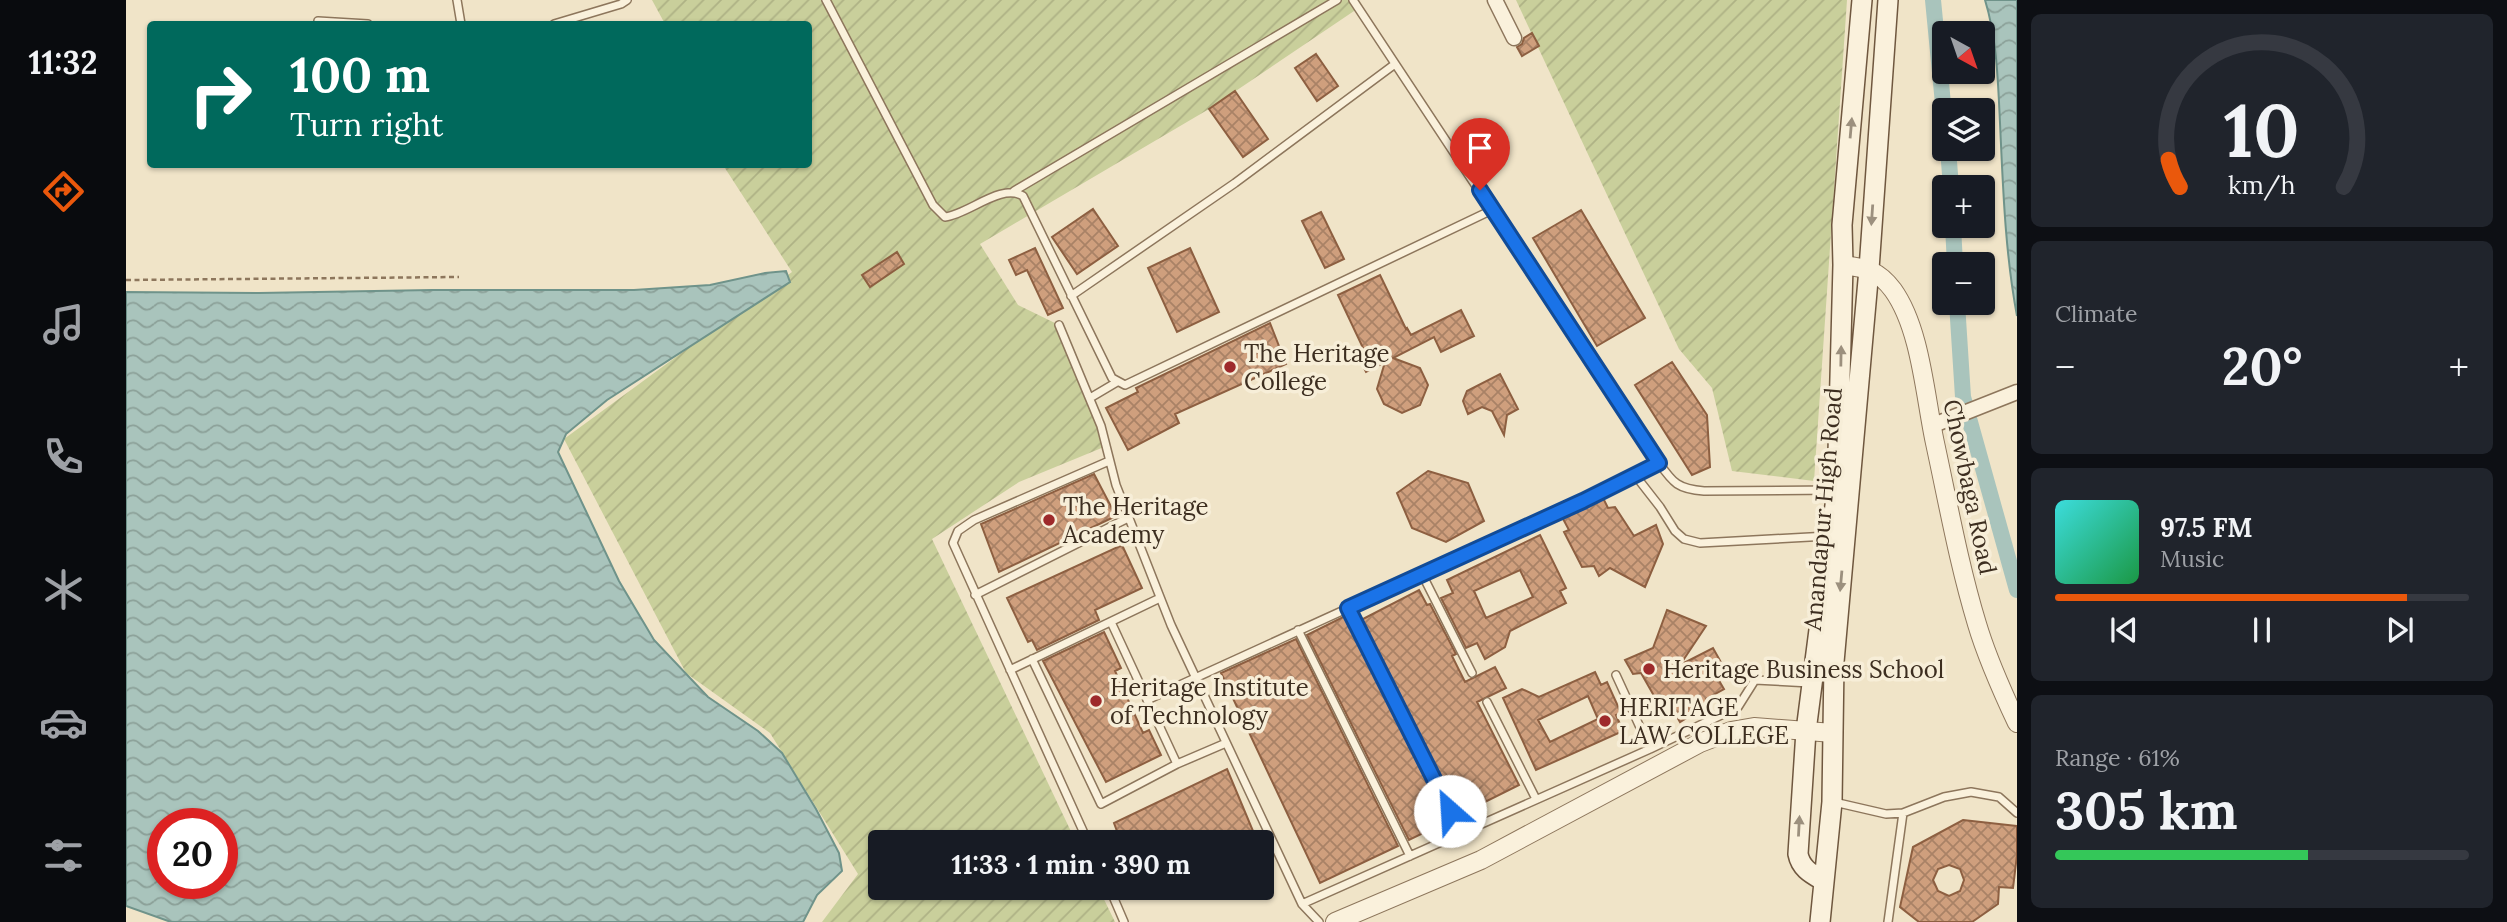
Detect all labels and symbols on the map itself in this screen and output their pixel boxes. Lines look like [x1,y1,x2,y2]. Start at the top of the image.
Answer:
north arrow [1932,21,1995,84]
one-way arrow [1845,117,1856,139]
pin [1450,118,1510,190]
one-way arrow [1866,204,1877,226]
place label: The Heritage College [1244,338,1390,397]
one-way arrow [1835,344,1847,366]
marker: The Heritage College [1222,359,1238,375]
street label: Anandapur High Road [1797,386,1849,633]
street label: Chowbaga Road [1936,397,2004,577]
place label: The Heritage Academy [1062,491,1209,550]
marker: The Heritage Academy [1041,512,1057,528]
one-way arrow [1836,570,1847,592]
place label: Heritage Business School [1663,654,1944,685]
marker: Heritage Business School [1641,661,1657,677]
place label: Heritage Institute of Technology [1110,672,1309,731]
place label: HERITAGE LAW COLLEGE [1619,692,1789,751]
marker: Heritage Institute of Technology [1088,693,1104,709]
marker: HERITAGE LAW COLLEGE [1597,713,1613,729]
position arrow [1413,774,1487,848]
speed limit sign: 20 [147,808,238,899]
one-way arrow [1794,814,1805,836]

